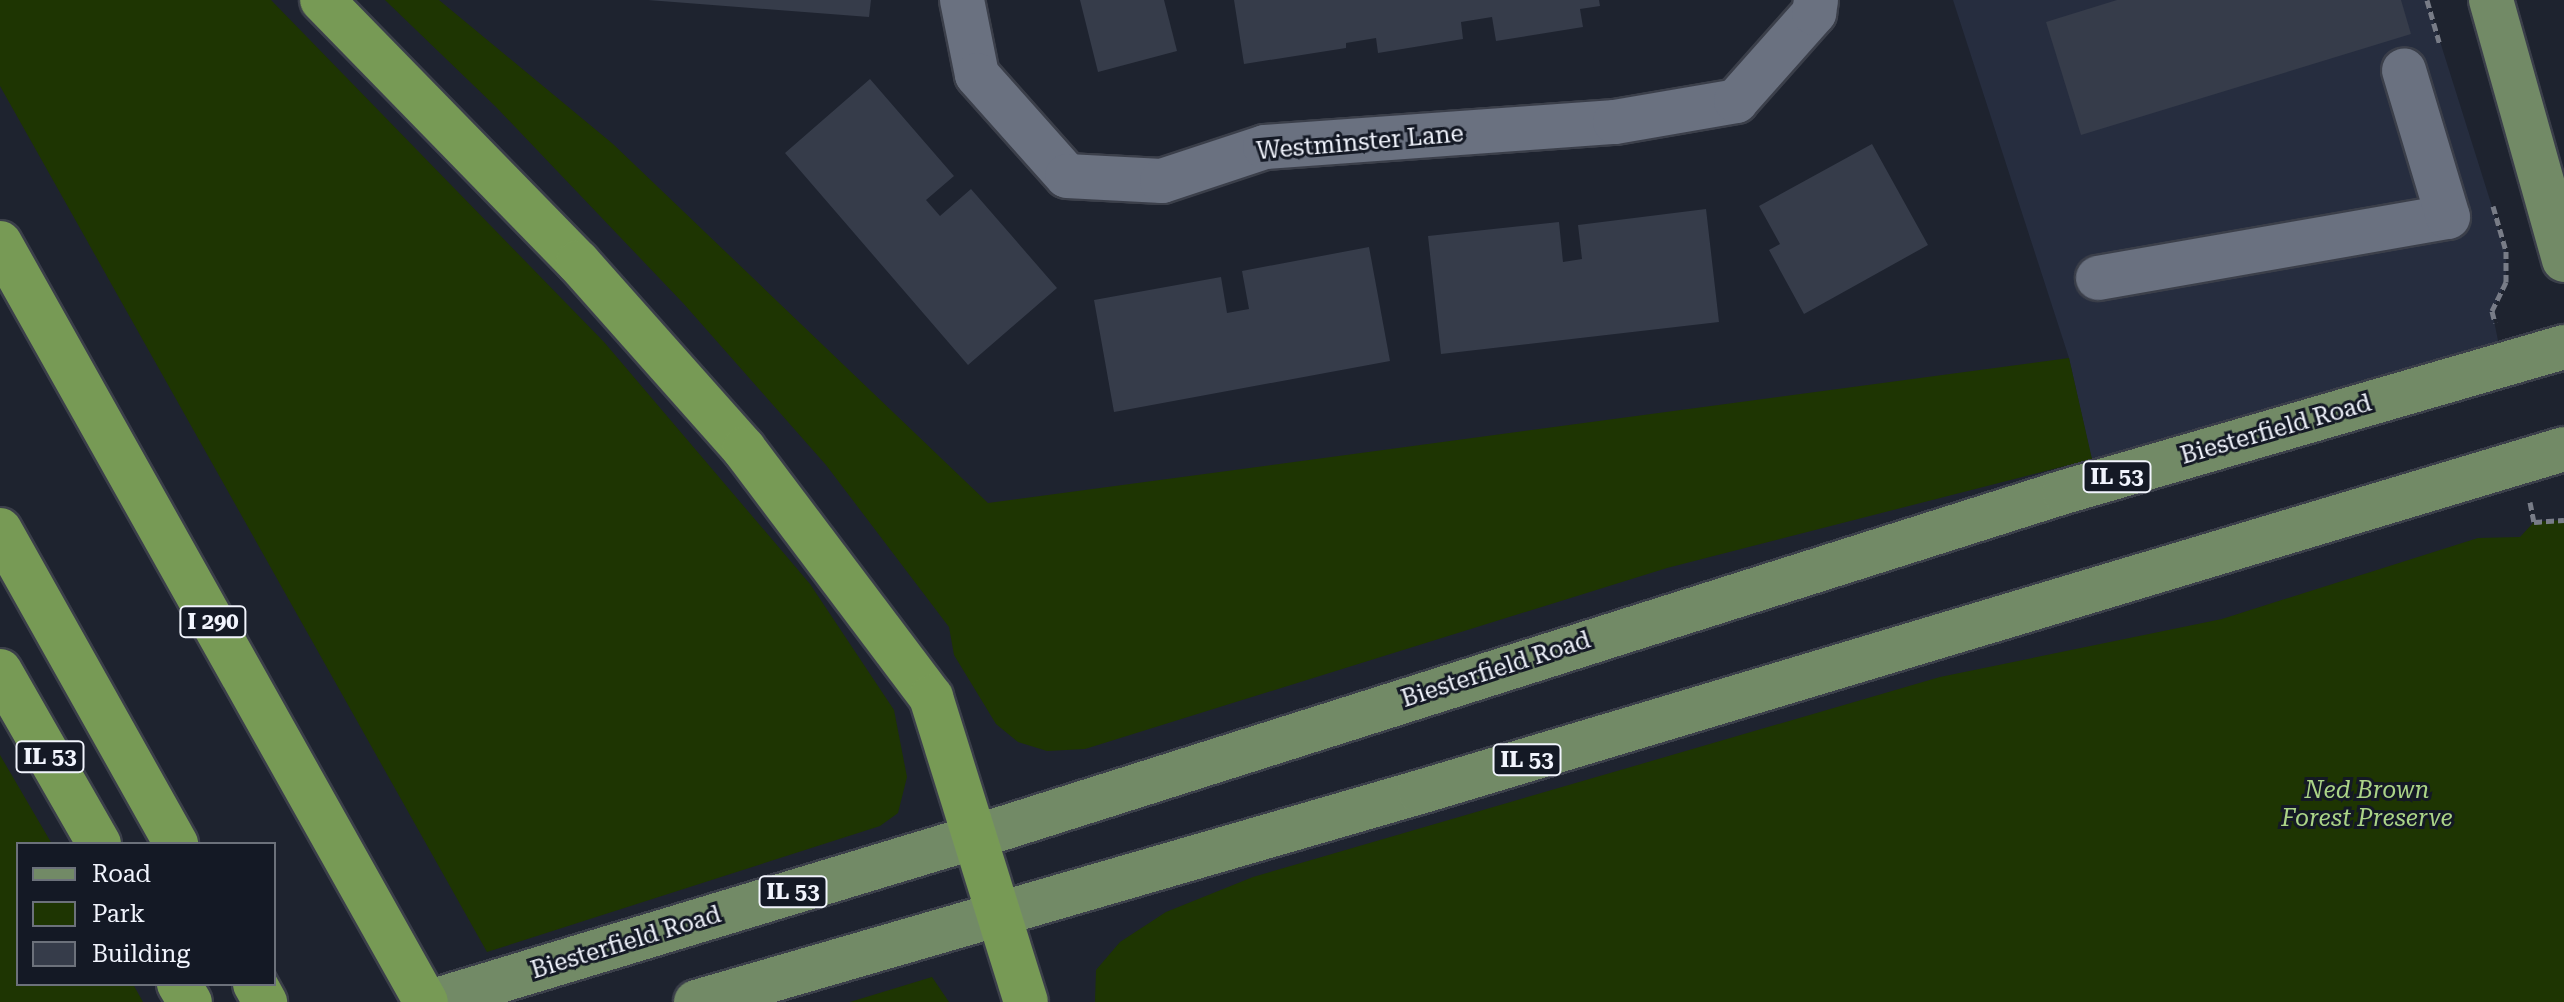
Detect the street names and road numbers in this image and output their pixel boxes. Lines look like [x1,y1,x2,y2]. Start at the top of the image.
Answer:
street label: Westminster Lane [1255,120,1465,166]
street label: Biesterfield Road [2177,389,2375,471]
road number: IL 53 [2081,459,2153,495]
road number: I 290 [179,604,247,640]
street label: Biesterfield Road [1398,626,1594,714]
road number: IL 53 [14,739,86,775]
road number: IL 53 [1491,742,1563,778]
road number: IL 53 [757,874,829,910]
street label: Biesterfield Road [528,900,724,986]

